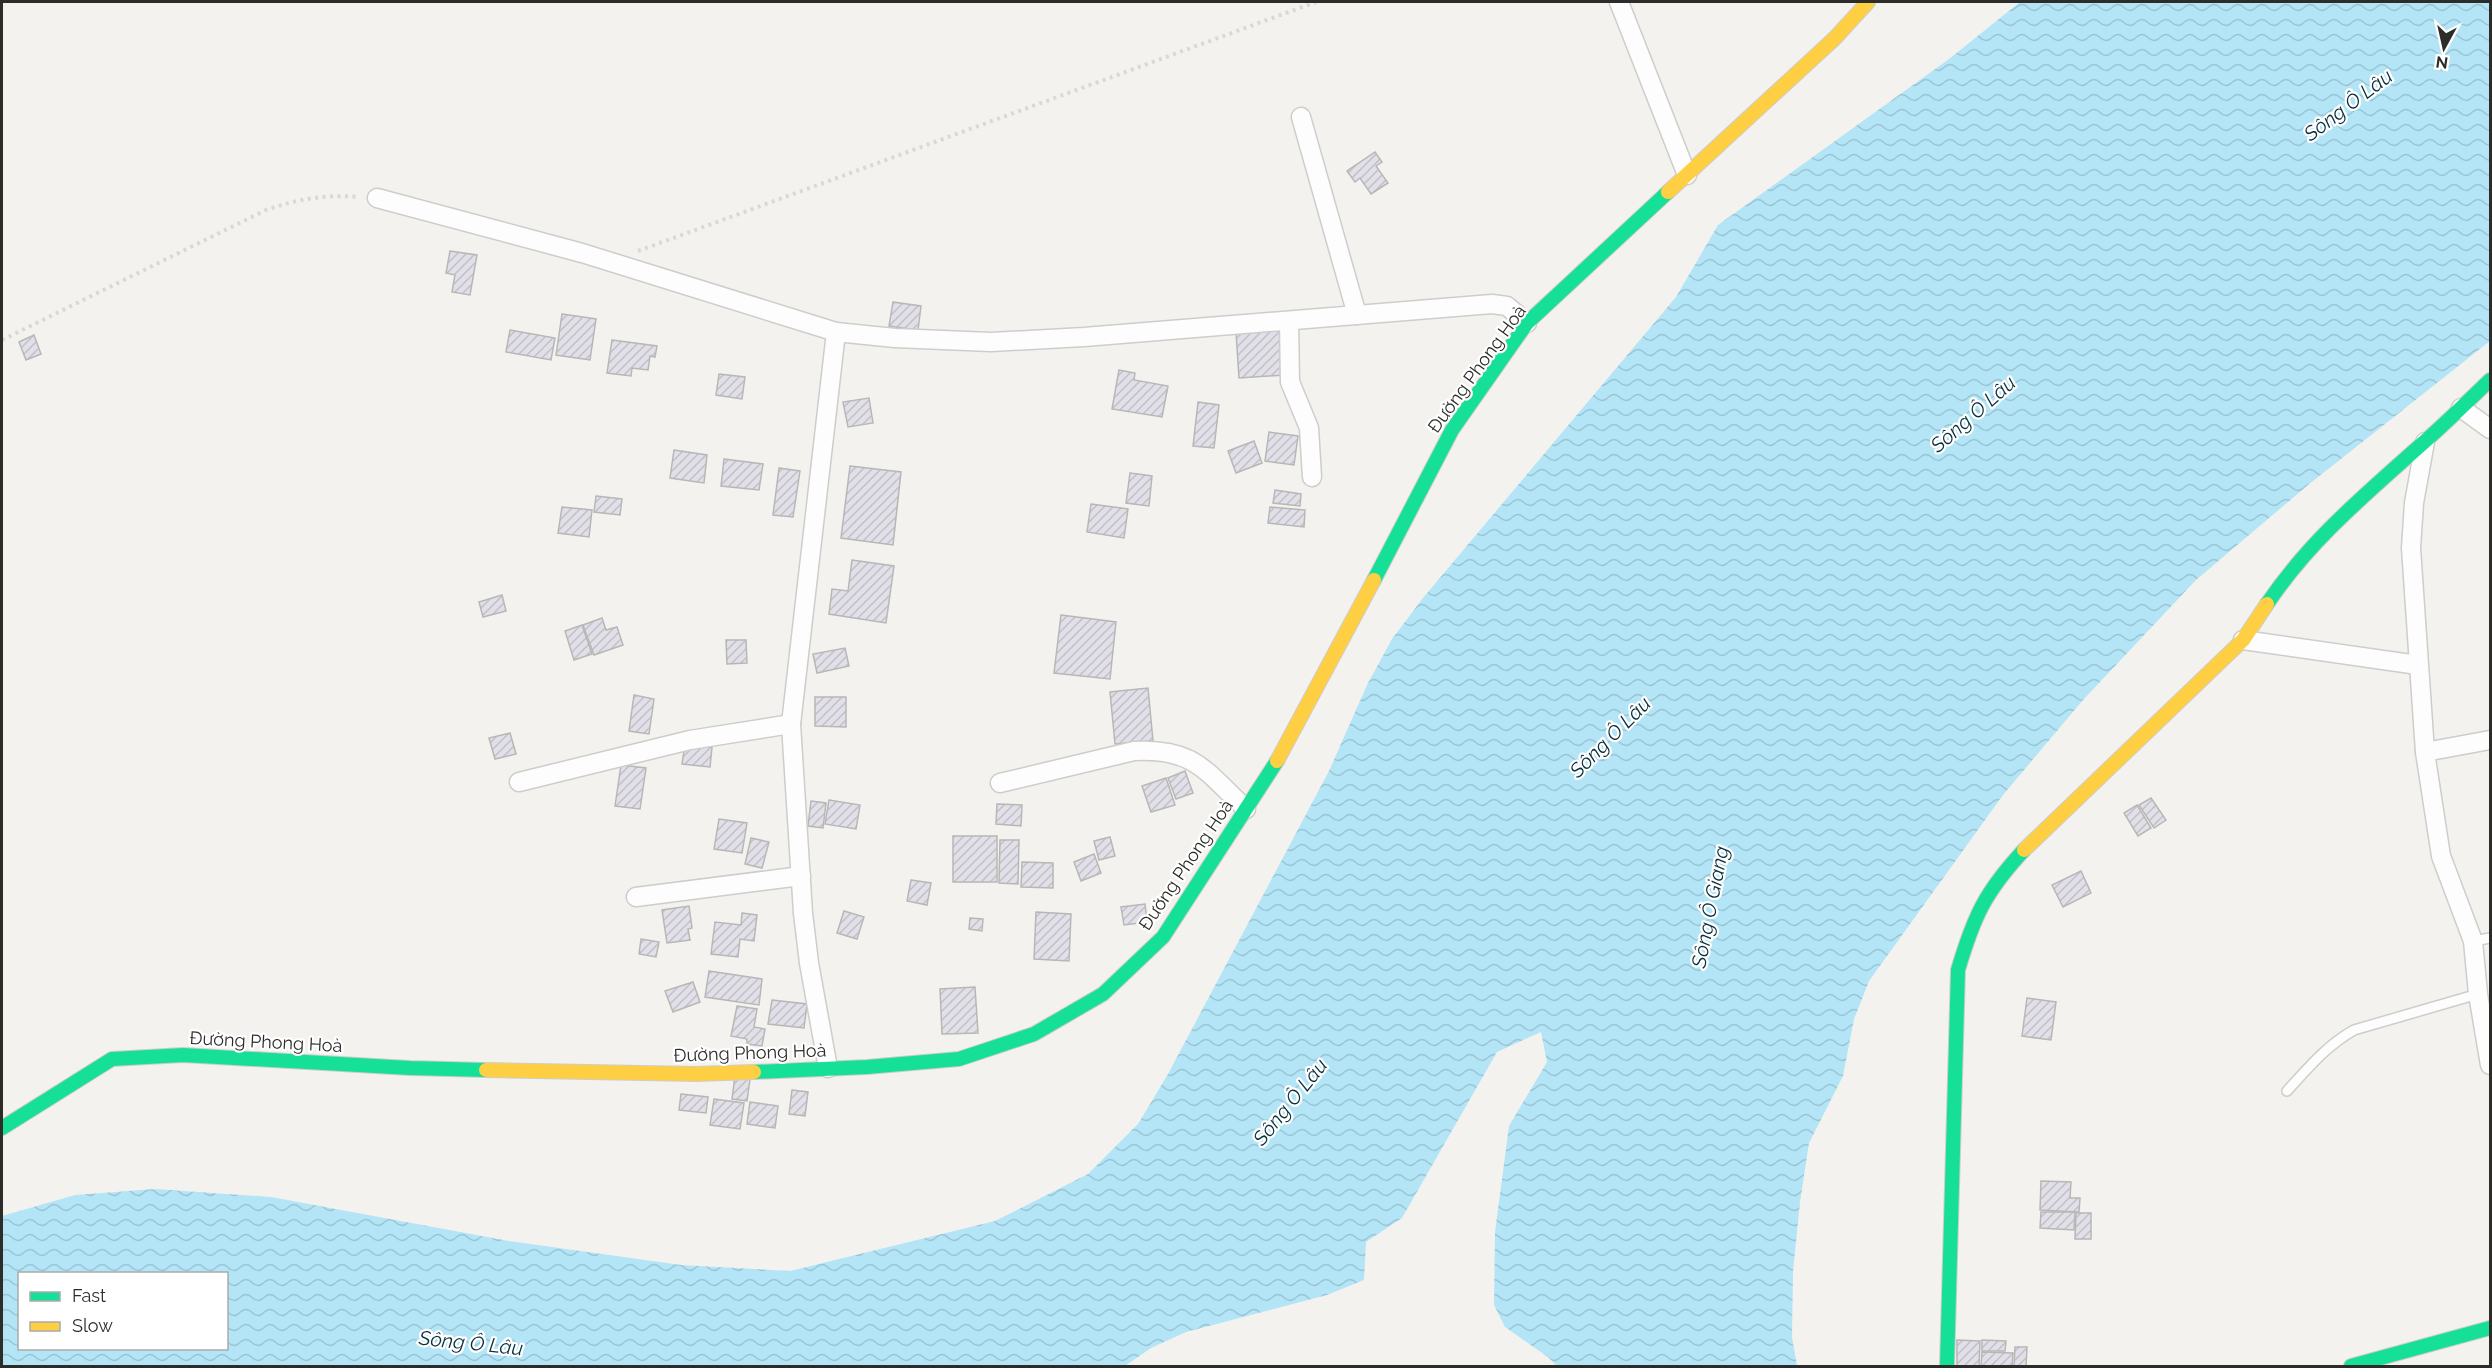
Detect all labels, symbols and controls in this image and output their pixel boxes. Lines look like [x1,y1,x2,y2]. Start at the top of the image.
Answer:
north arrow [2414,18,2474,78]
text: N [2435,52,2449,73]
water label: Sông Ô Lâu [2298,64,2397,147]
street label: Đường Phong Hoà [1423,301,1530,437]
water label: Sông Ô Lâu [1925,371,2020,458]
water label: Sông Ô Lâu [1564,692,1655,783]
street label: Đường Phong Hoà [1134,795,1237,934]
water label: Sông Ô Giang [1686,844,1734,971]
street label: Đường Phong Hoà [189,1027,343,1056]
street label: Đường Phong Hoà [673,1039,827,1066]
water label: Sông Ô Lâu [1247,1054,1332,1151]
legend [18,1272,228,1350]
text: Fast [72,1285,106,1306]
text: Slow [72,1315,113,1336]
water label: Sông Ô Lâu [417,1325,524,1360]

